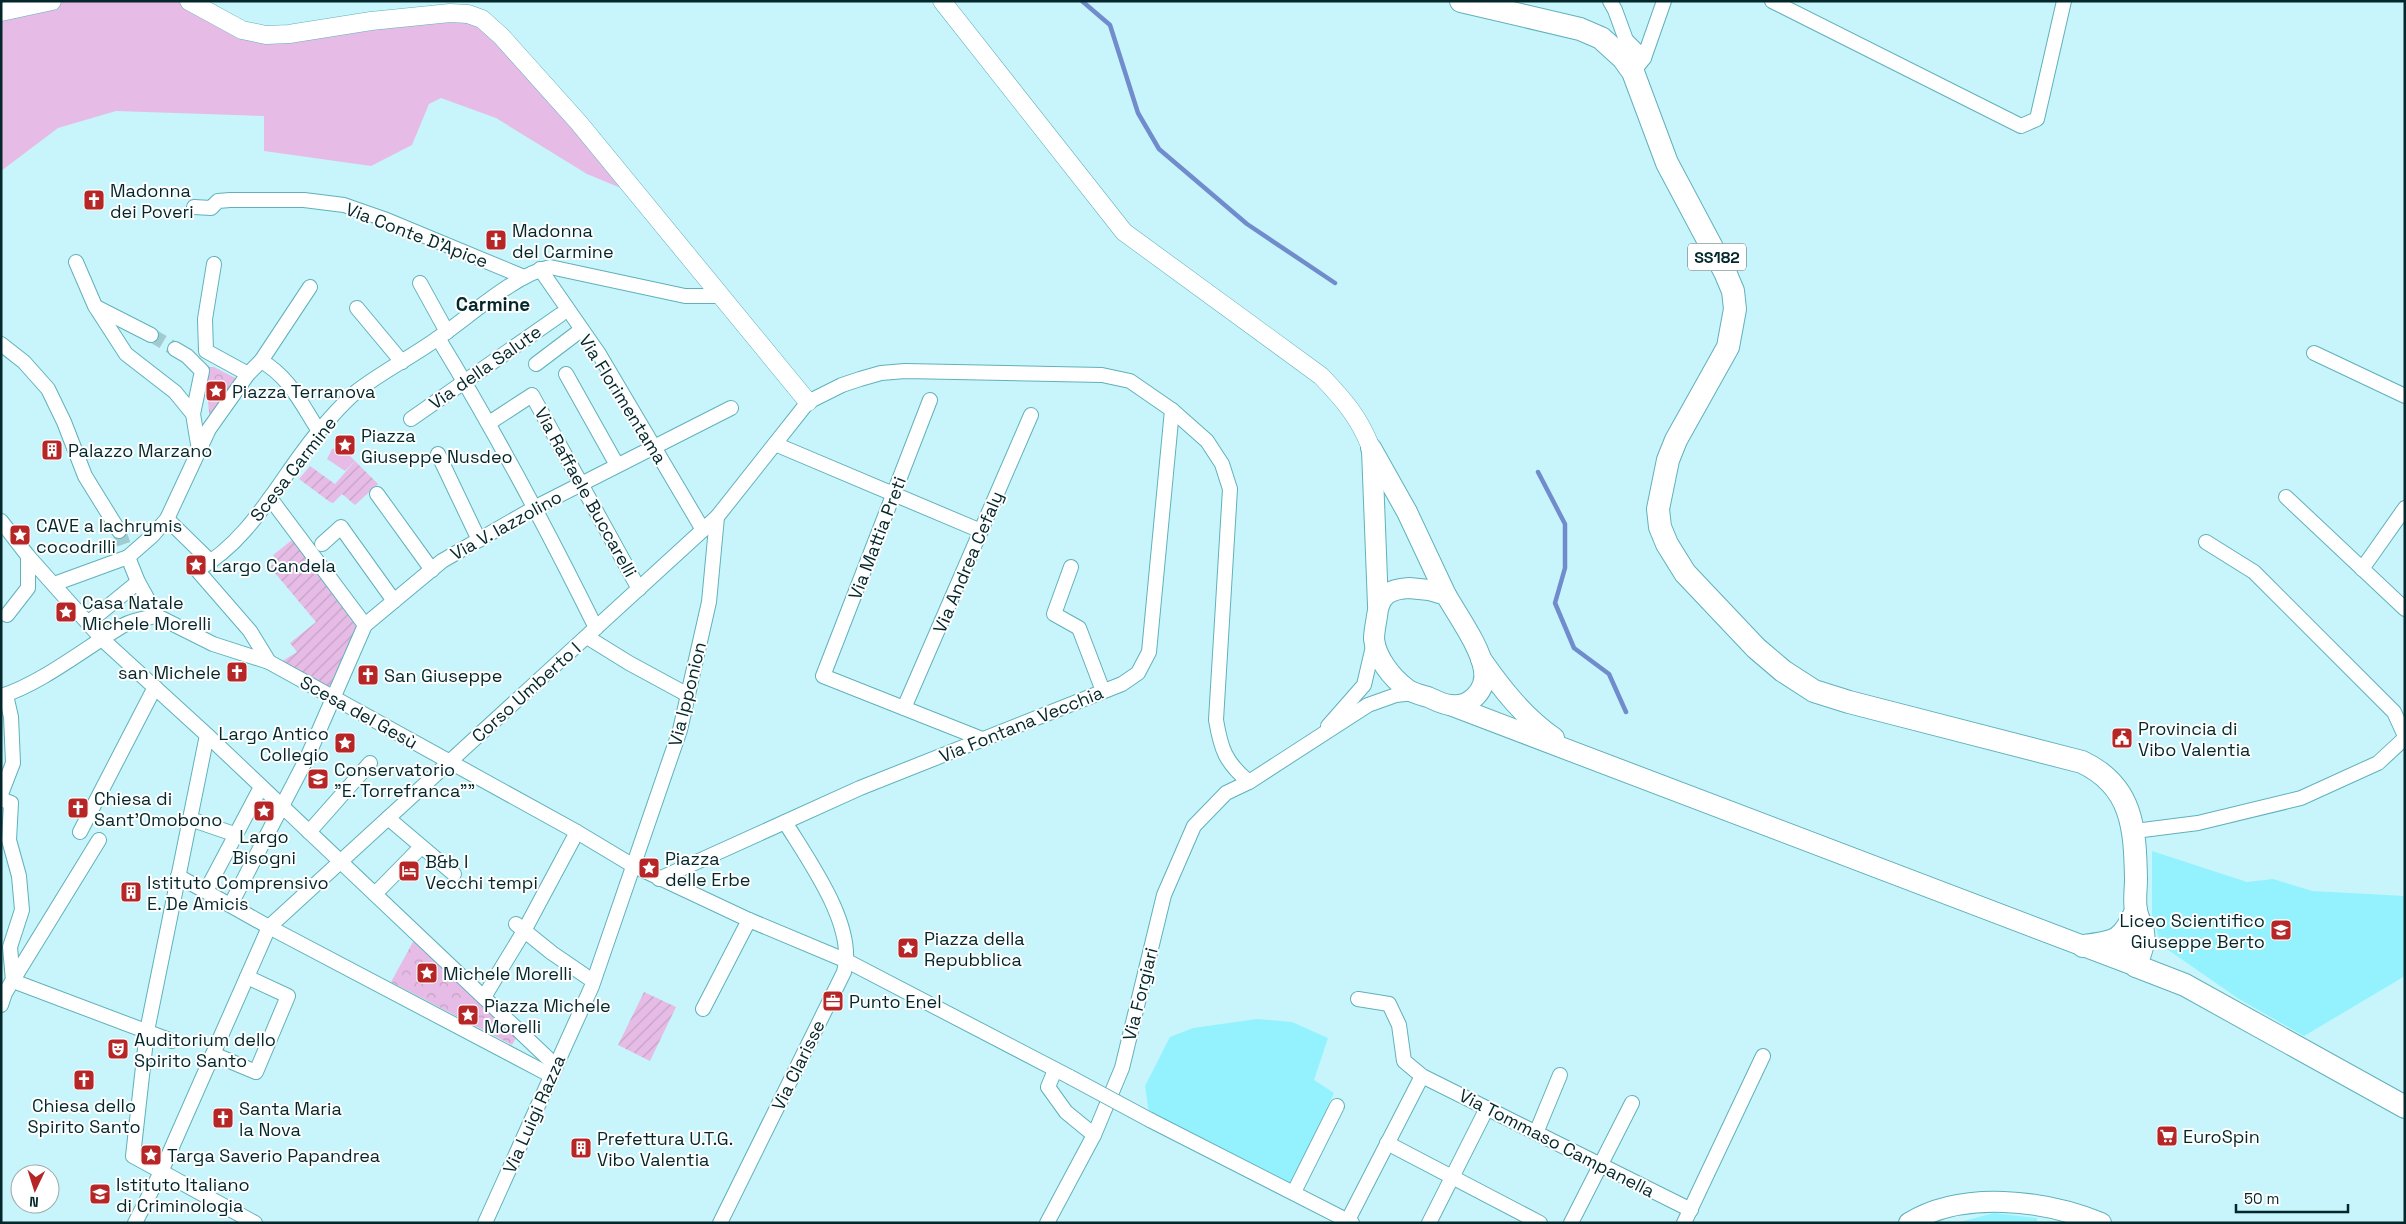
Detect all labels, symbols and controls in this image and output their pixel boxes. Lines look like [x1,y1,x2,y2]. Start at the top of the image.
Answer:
place label: Madonna dei Poveri [110,179,194,223]
church icon: Madonna dei Poveri [82,188,106,212]
street label: Via Conte D'Apice [343,197,491,273]
place label: Madonna del Carmine [512,219,614,263]
church icon: Madonna del Carmine [484,228,508,252]
road number: SS182 [1688,243,1746,270]
district label: Carmine [456,292,530,317]
street label: Via della Salute [424,320,546,414]
street label: Via Florimentama [574,330,672,468]
place icon: Piazza Terranova [204,379,228,403]
place label: Piazza Terranova [232,380,375,403]
street label: Via Raffaele Buccarelli [530,403,642,581]
street label: Scesa Carmine [245,412,341,526]
place label: Piazza Giuseppe Nusdeo [361,424,513,468]
place icon: Piazza Giuseppe Nusdeo [333,433,357,457]
building icon: Palazzo Marzano [40,438,64,462]
place label: Palazzo Marzano [68,439,212,462]
street label: Via Mattia Preti [843,473,911,603]
street label: Via V. Iazzolino [446,485,566,565]
street label: Via Andrea Cefaly [928,488,1008,636]
place label: CAVE a lachrymis cocodrilli [36,514,182,558]
place icon: CAVE a lachrymis cocodrilli [8,523,32,547]
place icon: Largo Candela [184,553,208,577]
place label: Largo Candela [212,554,336,577]
place label: Casa Natale Michele Morelli [82,591,211,635]
place icon: Casa Natale Michele Morelli [54,600,78,624]
street label: Corso Umberto I [467,637,585,747]
street label: Via Ipponion [663,639,711,749]
church icon: san Michele [225,660,249,684]
place label: san Michele [118,661,221,684]
church icon: San Giuseppe [356,663,380,687]
place label: San Giuseppe [384,664,502,687]
street label: Scesa del Gesù [296,670,422,754]
street label: Via Fontana Vecchia [936,681,1106,767]
place label: Provincia di Vibo Valentia [2138,717,2250,761]
place label: Largo Antico Collegio [219,722,329,766]
public building icon: Provincia di Vibo Valentia [2110,726,2134,750]
place icon: Largo Antico Collegio [333,731,357,755]
place label: Conservatorio "E. Torrefranca"" [334,758,475,802]
school or university icon: Conservatorio "E. Torrefranca"" [306,767,330,791]
place label: Chiesa di Sant'Omobono [94,787,222,831]
church icon: Chiesa di Sant'Omobono [66,796,90,820]
place icon: Largo Bisogni [252,799,276,823]
place label: Largo Bisogni [232,825,296,869]
place label: Piazza delle Erbe [665,847,751,891]
place label: B&b I Vecchi tempi [425,850,538,894]
place icon: Piazza delle Erbe [637,856,661,880]
hotel icon: B&b I Vecchi tempi [397,859,421,883]
place label: Istituto Comprensivo E. De Amicis [147,871,329,915]
building icon: Istituto Comprensivo E. De Amicis [119,880,143,904]
place label: Liceo Scientifico Giuseppe Berto [2119,909,2265,953]
school or university icon: Liceo Scientifico Giuseppe Berto [2269,918,2293,942]
place label: Piazza della Repubblica [924,927,1025,971]
place icon: Piazza della Repubblica [896,936,920,960]
street label: Via Forgiari [1117,945,1163,1043]
place icon: Michele Morelli [415,961,439,985]
place label: Michele Morelli [443,962,572,985]
office icon: Punto Enel [821,989,845,1013]
place label: Punto Enel [849,990,942,1013]
place label: Piazza Michele Morelli [484,994,611,1038]
place icon: Piazza Michele Morelli [456,1003,480,1027]
street label: Via Clarisse [766,1016,830,1114]
place label: Auditorium dello Spirito Santo [134,1028,276,1072]
theatre icon: Auditorium dello Spirito Santo [106,1037,130,1061]
street label: Via Luigi Razza [498,1051,570,1177]
church icon: Chiesa dello Spirito Santo [72,1068,96,1092]
street label: Via Tommaso Campanella [1455,1084,1659,1202]
place label: Chiesa dello Spirito Santo [27,1094,141,1138]
place label: Santa Maria la Nova [239,1097,342,1141]
church icon: Santa Maria la Nova [211,1106,235,1130]
supermarket icon: EuroSpin [2155,1124,2179,1148]
place label: EuroSpin [2183,1125,2260,1148]
place label: Prefettura U.T.G. Vibo Valentia [597,1127,733,1171]
building icon: Prefettura U.T.G. Vibo Valentia [569,1136,593,1160]
place icon: Targa Saverio Papandrea [139,1143,163,1167]
place label: Targa Saverio Papandrea [167,1144,380,1167]
north arrow [10,1164,60,1214]
place label: Istituto Italiano di Criminologia [116,1173,250,1217]
school or university icon: Istituto Italiano di Criminologia [88,1182,112,1206]
scale bar [2236,1182,2348,1214]
text: 50 m [2244,1189,2279,1208]
text: N [29,1193,39,1211]

